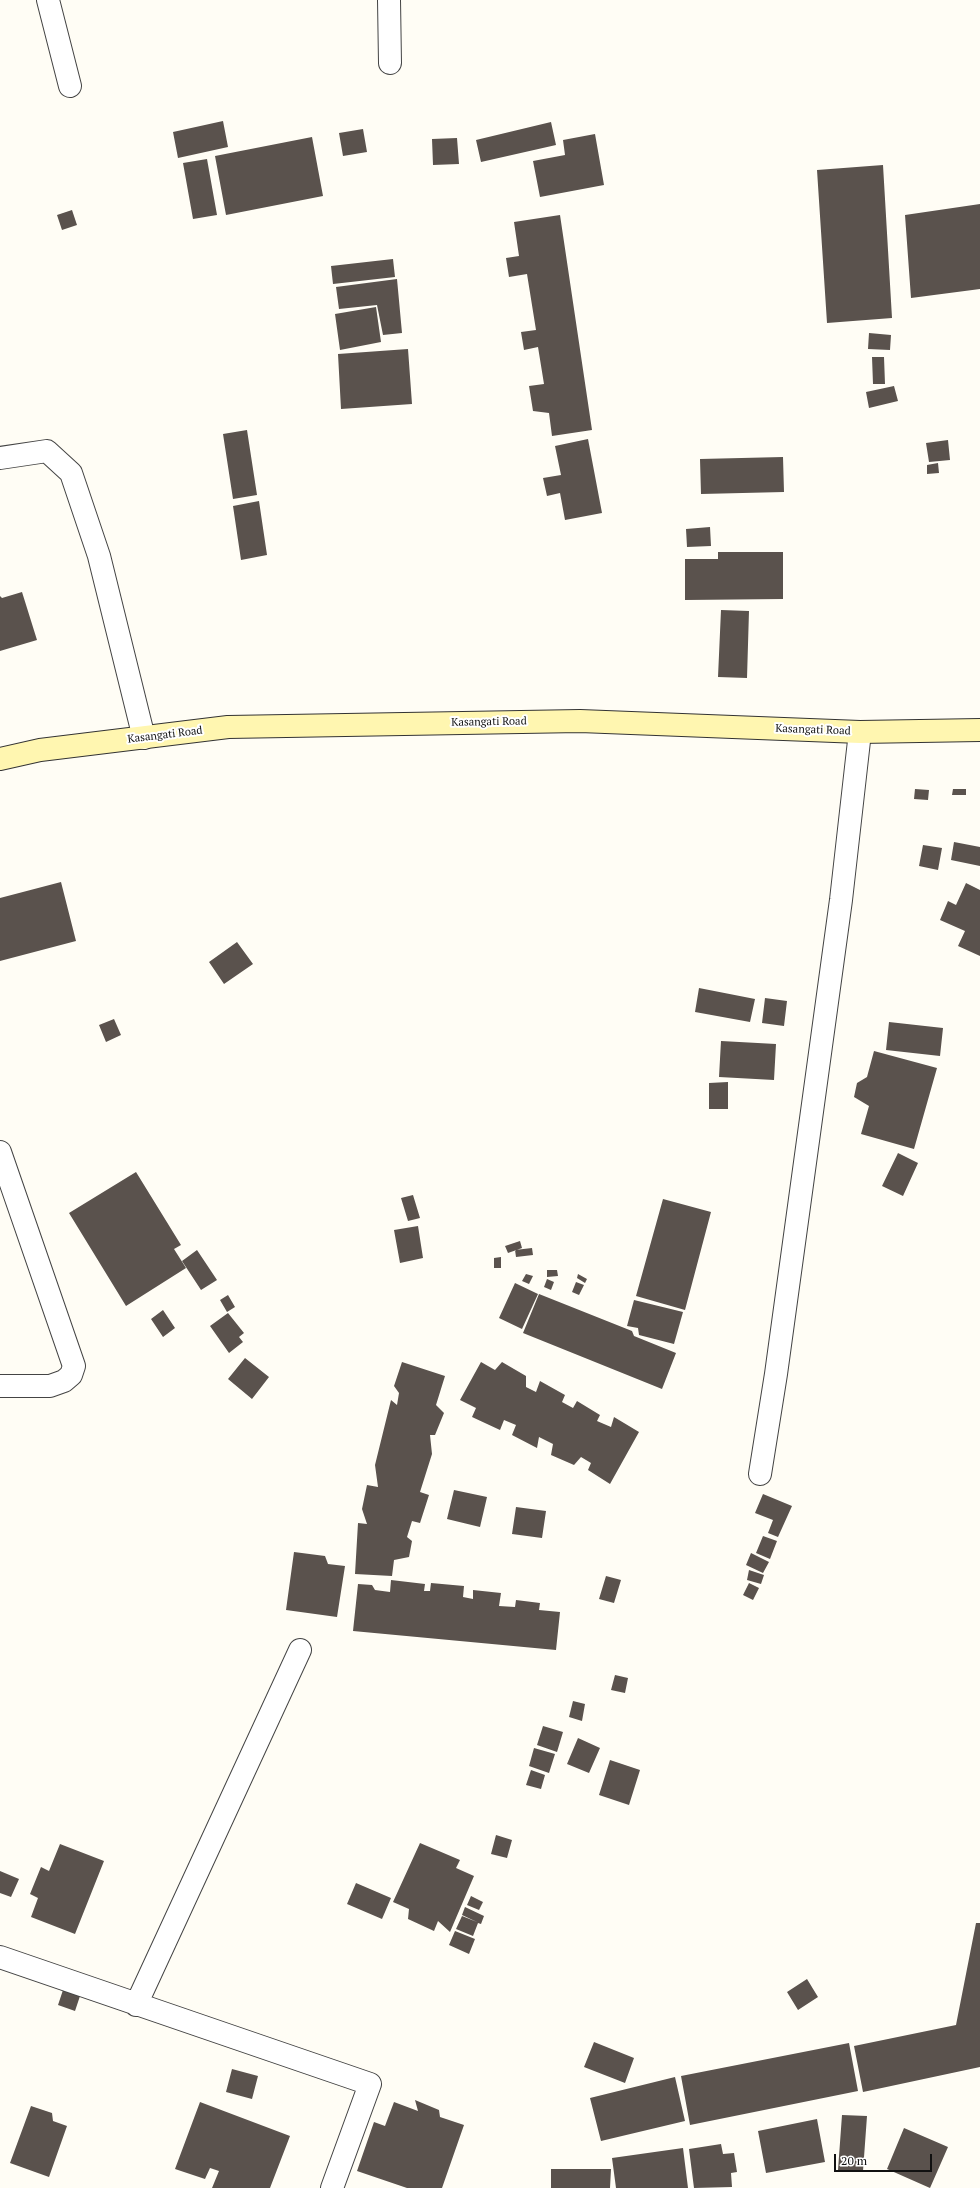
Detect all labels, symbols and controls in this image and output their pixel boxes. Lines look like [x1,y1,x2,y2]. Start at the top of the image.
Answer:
street label: Kasangati Road [451,715,527,729]
street label: Kasangati Road [775,722,851,738]
street label: Kasangati Road [127,724,203,746]
scale bar [836,2146,934,2172]
text: 20 m [841,2153,867,2168]

